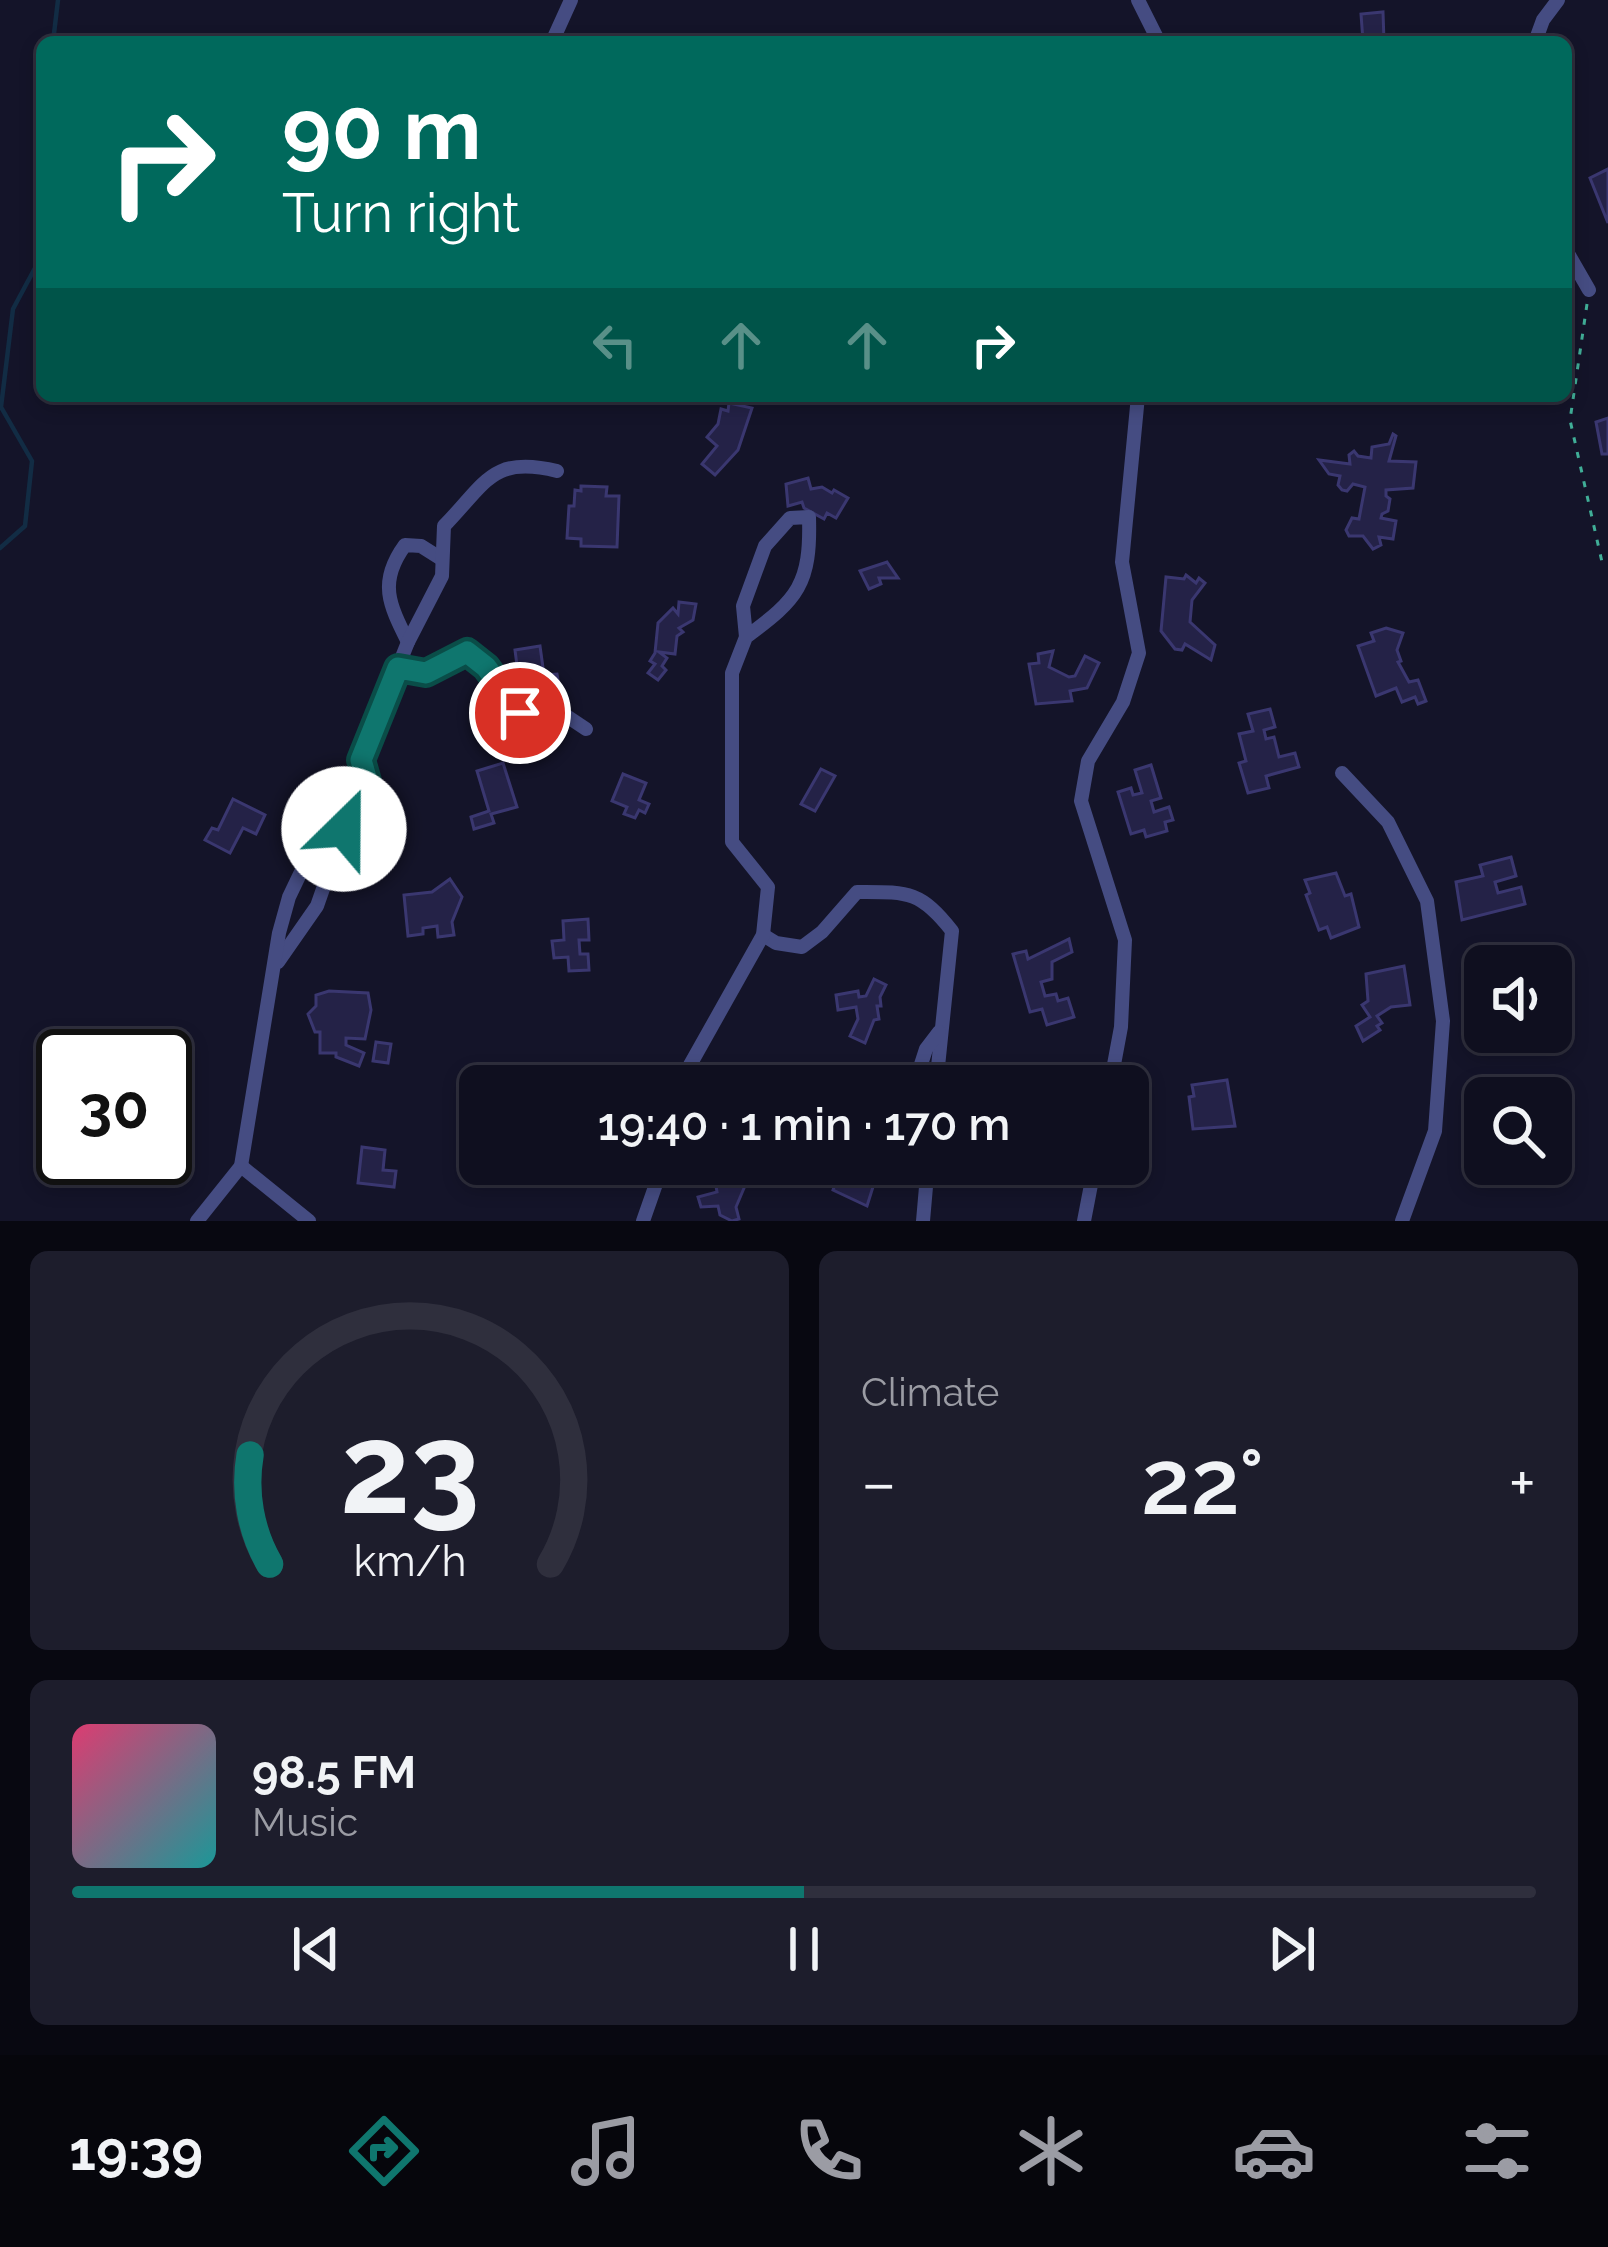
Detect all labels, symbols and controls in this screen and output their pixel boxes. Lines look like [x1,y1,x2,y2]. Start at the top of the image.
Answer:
text: 90 m [282,80,481,179]
icon: right [84,84,240,240]
text: Turn right [282,181,520,245]
icon: left [582,312,648,378]
icon: ahead [708,312,774,378]
icon: ahead [834,312,900,378]
icon: right [960,312,1026,378]
pin [469,662,571,764]
icon: arrive [487,680,553,746]
position arrow [281,766,407,892]
map controls [1464,945,1572,1185]
button: sound [1464,945,1572,1053]
speed limit sign: 30 [36,1029,192,1185]
button: search [1464,1077,1572,1185]
text: 19:40 · 1 min · 170 m [598,1098,1010,1151]
text: Climate [861,1369,999,1415]
text: 23 [339,1396,480,1542]
text: 22° [1141,1429,1264,1535]
text: − [861,1444,897,1521]
text: + [1509,1444,1536,1521]
text: km/h [353,1535,466,1585]
text: 98.5 FM [252,1746,416,1799]
text: Music [252,1799,358,1845]
icon: previous [283,1916,349,1982]
icon: pause [771,1916,837,1982]
icon: next [1259,1916,1325,1982]
icon: directions [342,2109,426,2193]
icon: music [564,2109,648,2193]
icon: phone [787,2109,871,2193]
icon: climate [1009,2109,1093,2193]
icon: car [1232,2109,1316,2193]
icon: filters [1455,2109,1539,2193]
text: 19:39 [69,2119,203,2183]

